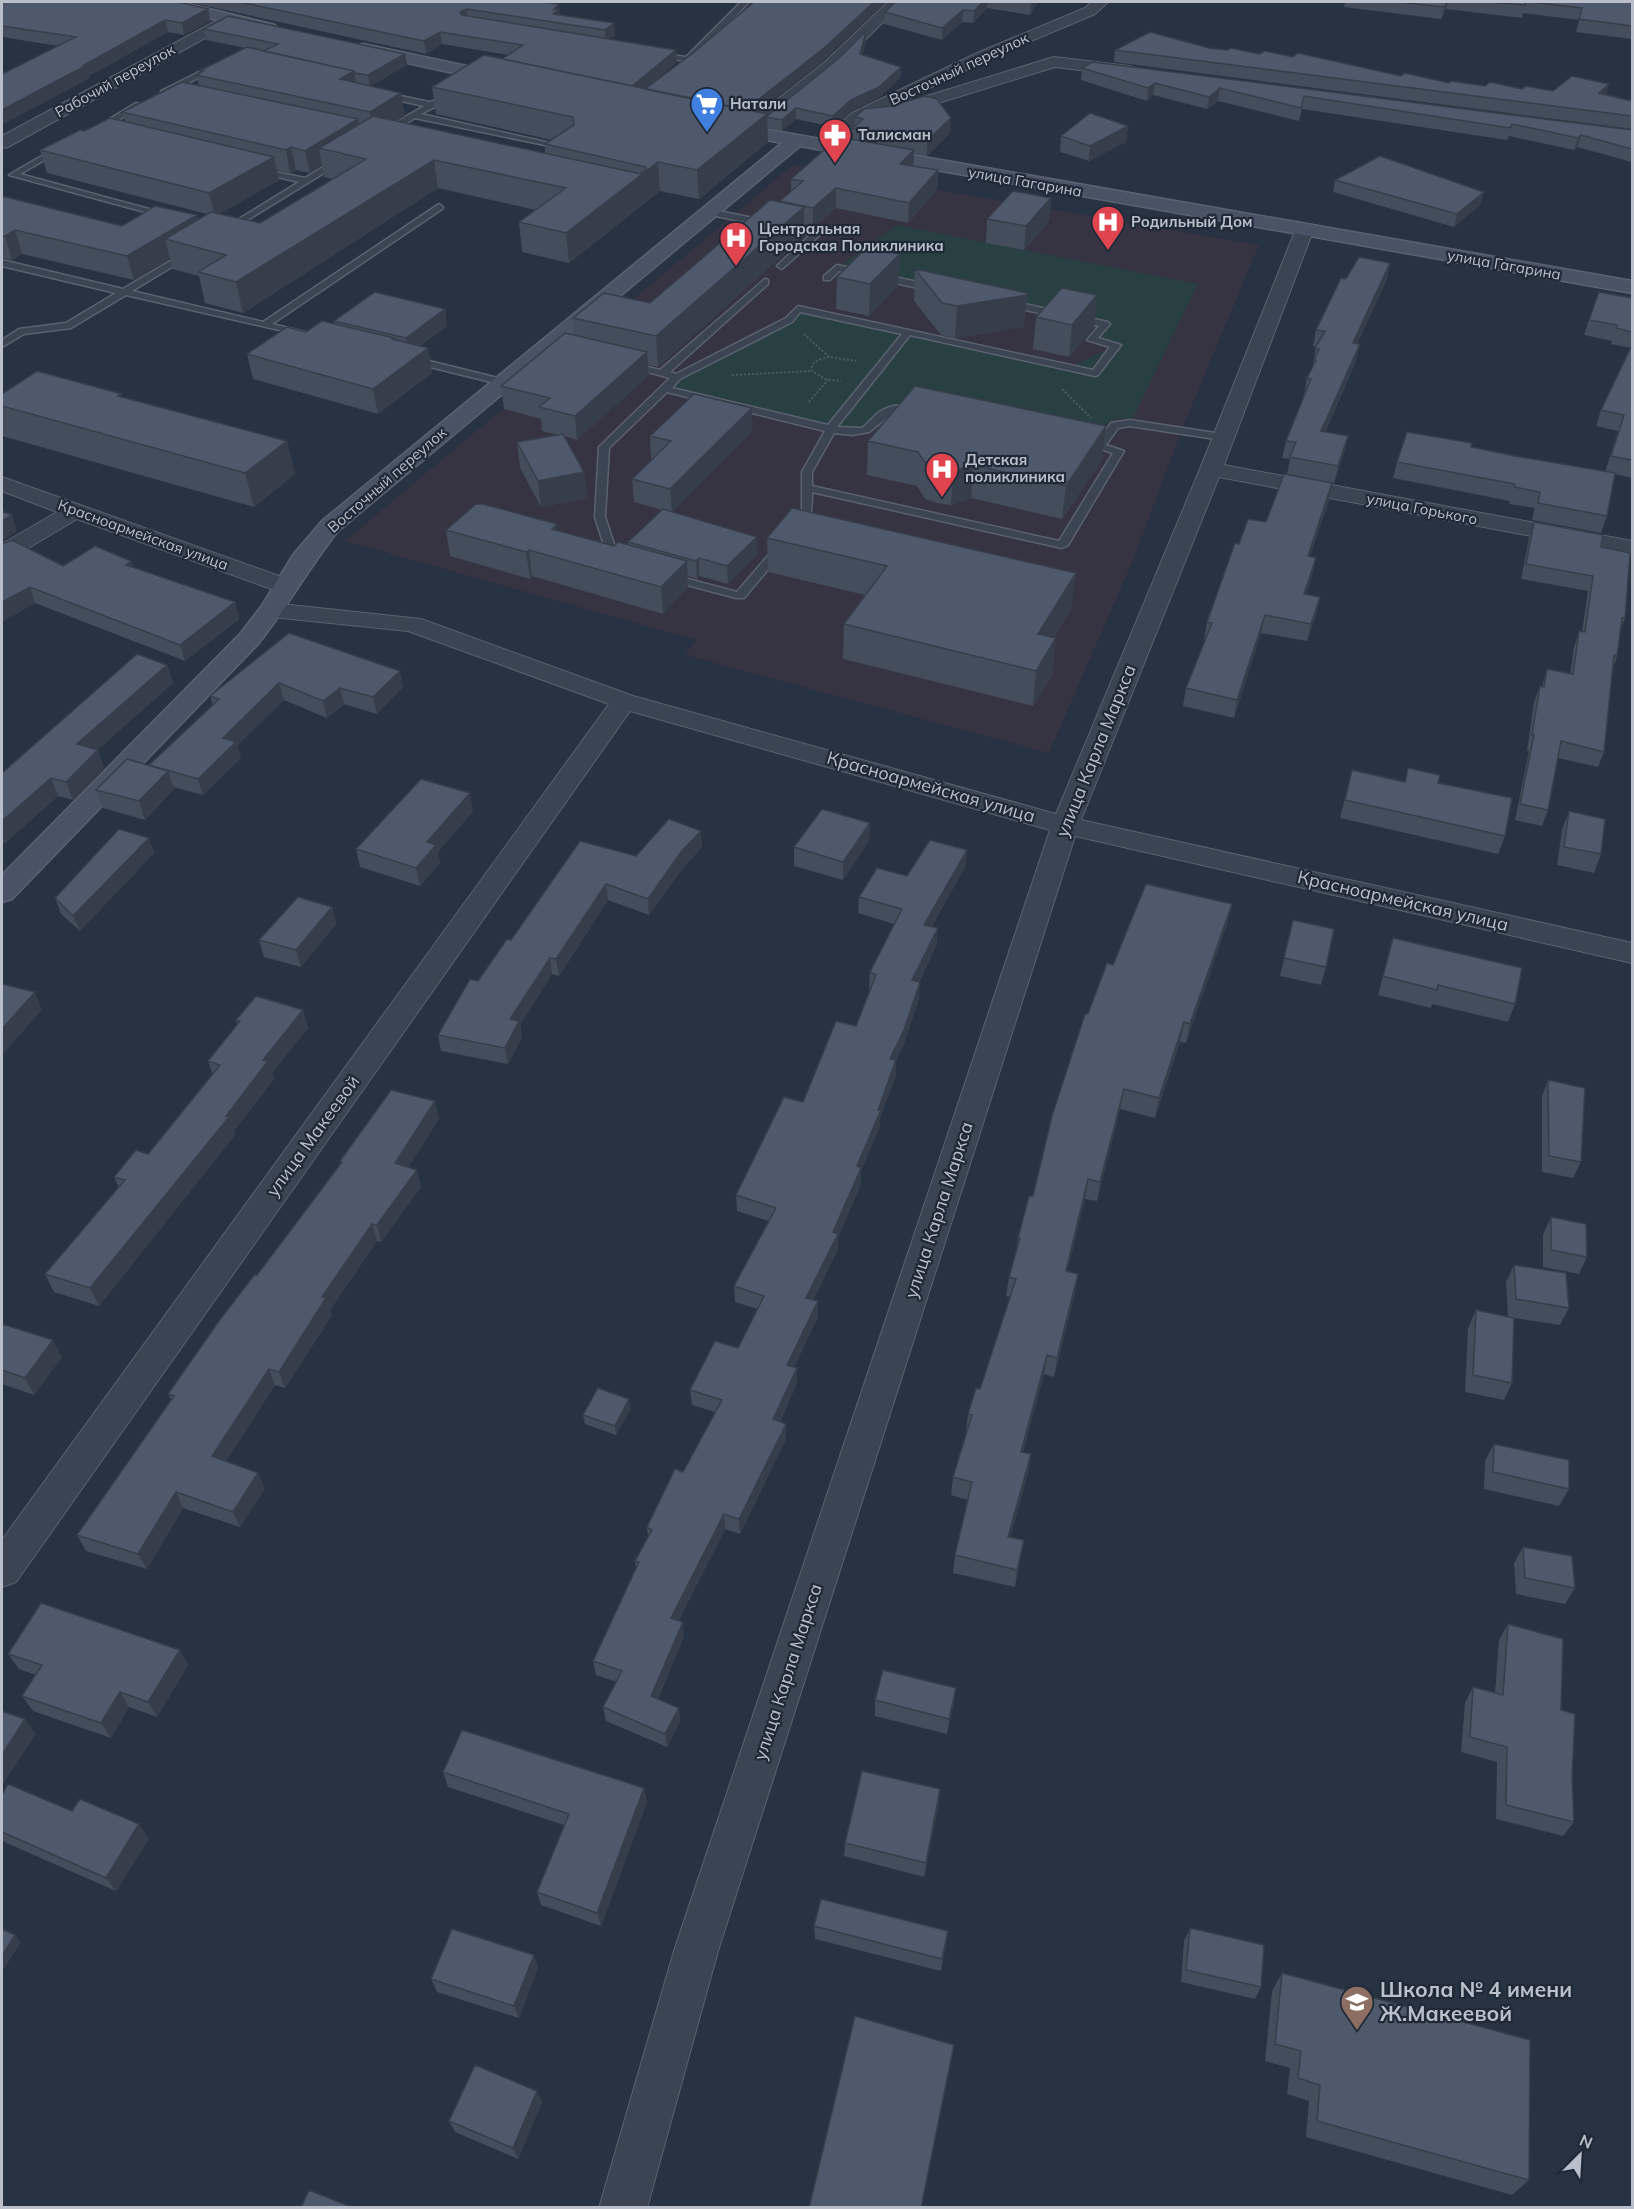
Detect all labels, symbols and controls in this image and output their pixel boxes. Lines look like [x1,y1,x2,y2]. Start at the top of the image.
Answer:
street label: Восточный переулок [886,28,1032,109]
street label: Рабочий переулок [51,39,179,121]
supermarket icon: Натали [689,86,725,133]
place label: Натали [730,94,786,113]
pharmacy icon: Талисман [817,117,853,164]
place label: Талисман [858,125,931,144]
street label: улица Гагарина [967,162,1083,201]
hospital icon: Родильный Дом [1090,204,1126,251]
place label: Родильный Дом [1131,212,1252,231]
place label: Центральная Городская Поликлиника [759,219,944,255]
hospital icon: Центральная Городская Поликлиника [718,220,754,267]
street label: улица Гагарина [1446,245,1562,284]
street label: Восточный переулок [323,422,451,536]
place label: Детская поликлиника [965,450,1065,486]
hospital icon: Детская поликлиника [924,451,960,498]
street label: улица Горького [1365,488,1479,529]
street label: Красноармейская улица [55,495,231,574]
street label: улица Карла Маркса [1050,661,1141,841]
street label: Красноармейская улица [824,746,1038,827]
street label: Красноармейская улица [1295,865,1511,936]
street label: улица Макеевой [261,1071,364,1201]
street label: улица Карла Маркса [899,1119,978,1301]
street label: улица Карла Маркса [748,1581,827,1763]
place label: Школа № 4 имени Ж.Макеевой [1380,1976,1572,2026]
school or university icon: Школа № 4 имени Ж.Макеевой [1339,1984,1375,2031]
north arrow [1550,2125,1610,2185]
text: N [1577,2130,1596,2153]

